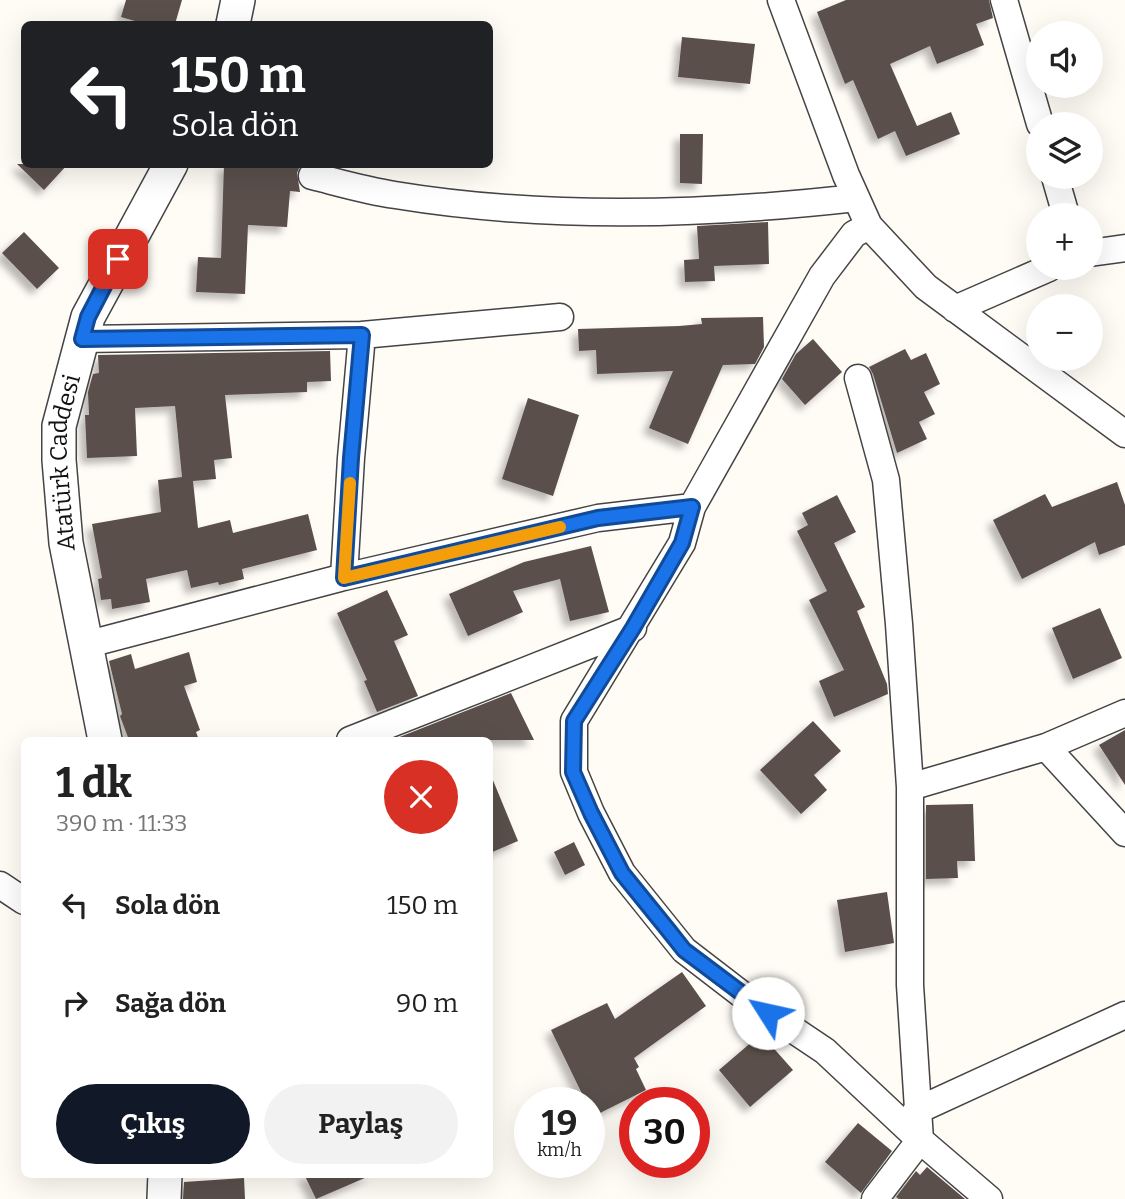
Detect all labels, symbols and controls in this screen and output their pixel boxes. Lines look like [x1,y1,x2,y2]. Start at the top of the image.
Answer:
map controls [1026,21,1103,371]
button: sound [1026,21,1103,98]
text: 150 m [171,46,306,105]
icon: left [56,49,147,140]
text: Sola dön [171,106,299,144]
button: layers [1026,112,1103,189]
button: + [1026,203,1103,280]
pin [88,229,148,289]
icon: arrive [99,240,137,278]
button: − [1026,294,1103,371]
street label: Atatürk Caddesi [45,371,86,552]
text: 1 dk [56,758,132,808]
button: close [384,760,458,834]
text: 390 m · 11:33 [56,809,187,837]
icon: left [56,886,94,924]
text: Sola dön [115,890,220,921]
text: 150 m [387,890,458,921]
position arrow [731,976,805,1050]
icon: right [56,984,94,1022]
text: Sağa dön [115,988,226,1019]
text: 90 m [396,988,458,1019]
button: Çıkış [56,1084,250,1164]
button: Paylaş [264,1084,458,1164]
speed limit sign: 30 [619,1087,710,1178]
text: 19 [542,1102,577,1144]
text: km/h [537,1139,582,1161]

